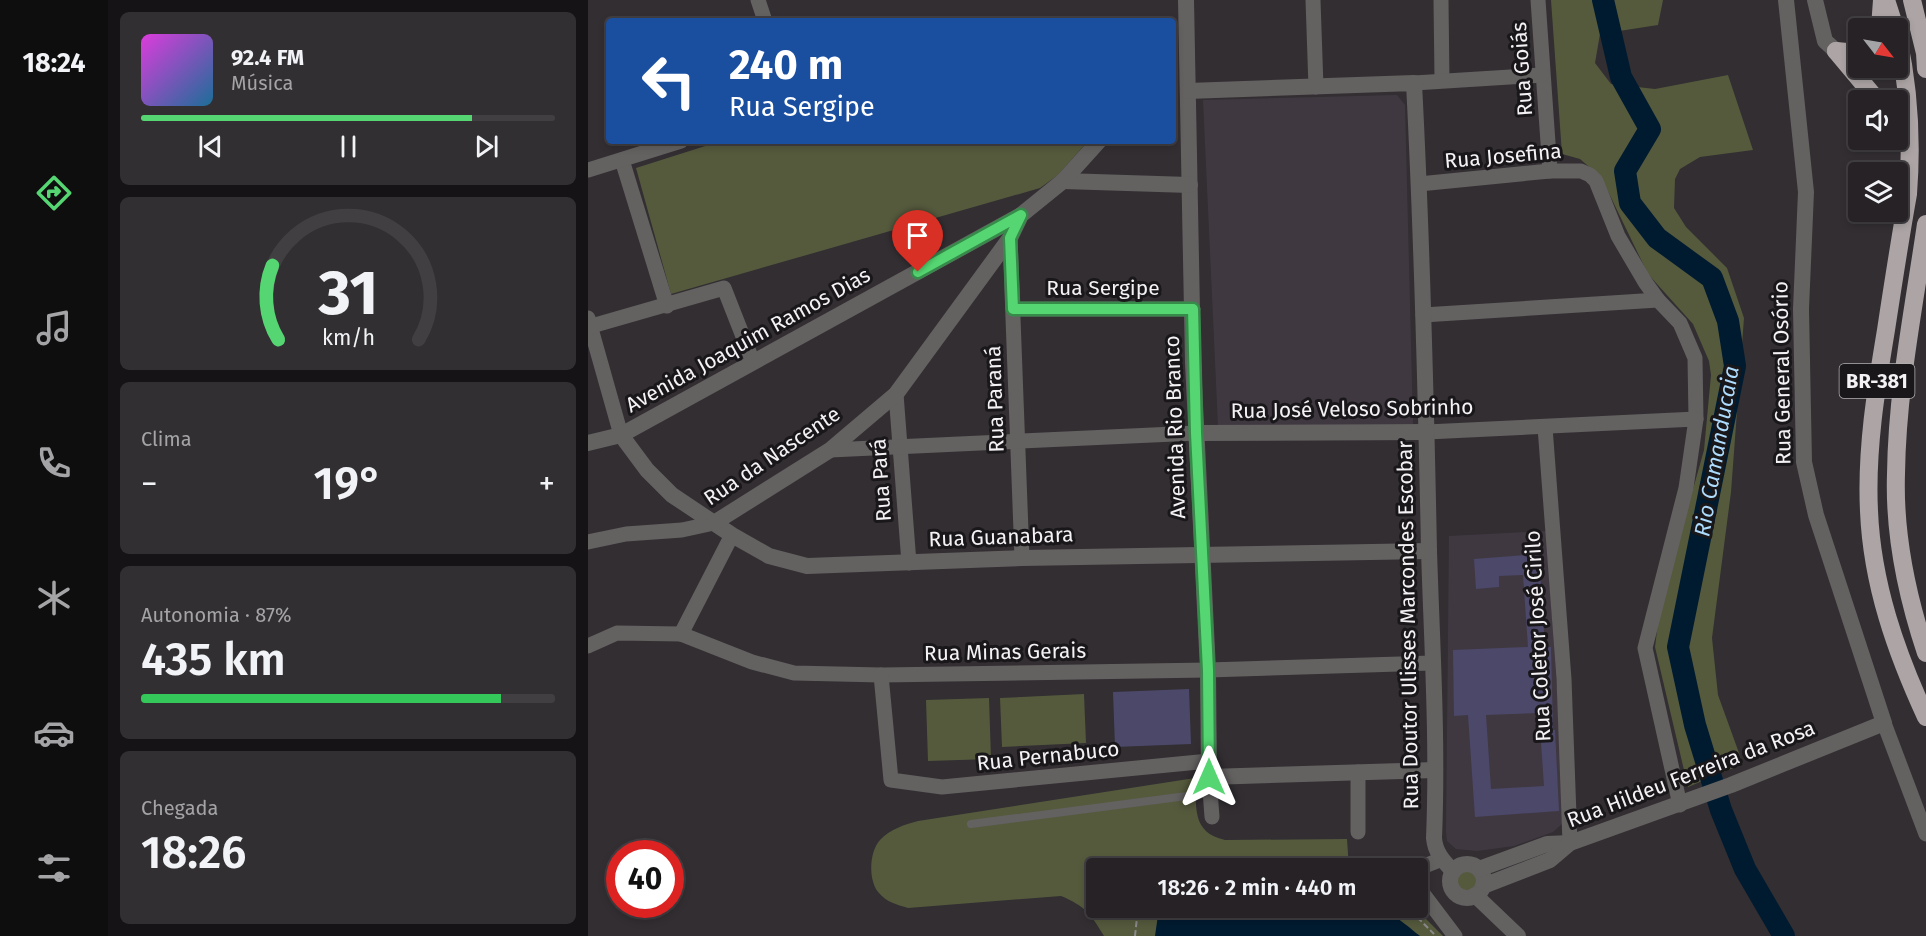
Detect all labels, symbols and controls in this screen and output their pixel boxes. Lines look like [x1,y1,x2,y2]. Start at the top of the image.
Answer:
north arrow [1848,18,1908,78]
map controls [1848,18,1908,222]
street label: Rua Goiás [1506,21,1538,117]
text: 240 m [729,40,843,90]
icon: left [630,42,708,120]
text: 92.4 FM [231,44,304,71]
text: 18:24 [22,47,86,79]
text: Música [231,71,293,95]
button: sound [1848,90,1908,150]
text: Rua Sergipe [729,91,875,123]
icon: previous [194,130,227,163]
icon: pause [332,130,365,163]
icon: next [470,130,503,163]
street label: Rua Josefina [1443,138,1563,174]
button: layers [1848,162,1908,222]
icon: directions [33,172,75,214]
pin [892,210,943,272]
icon: arrive [901,219,934,252]
text: 31 [317,256,378,331]
street label: Avenida Joaquim Ramos Dias [621,262,875,418]
street label: Rua Sergipe [1046,275,1160,301]
street label: Rua General Osório [1767,281,1797,465]
icon: music [33,307,75,349]
text: km/h [321,326,375,352]
street label: Avenida Rio Branco [1159,335,1191,519]
street label: Rua Paraná [980,345,1010,453]
water label: Rio Camanducaia [1688,364,1745,538]
road number: BR-381 [1840,364,1914,398]
street label: Rua José Veloso Sobrinho [1230,394,1474,424]
street label: Rua da Nascente [699,401,845,511]
text: Clima [141,427,192,451]
street label: Rua Pará [865,438,897,522]
street label: Rua Doutor Ulisses Marcondes Escobar [1392,440,1424,810]
icon: phone [33,442,75,484]
text: 19° [314,457,382,511]
text: − [141,464,158,504]
text: + [539,464,555,504]
street label: Rua Guanabara [928,521,1074,553]
street label: Rua Coletor José Cirilo [1519,530,1557,742]
icon: climate [33,577,75,619]
text: Autonomia · 87% [141,603,291,627]
text: 435 km [141,633,286,687]
street label: Rua Minas Gerais [924,638,1087,666]
icon: car [33,712,75,754]
street label: Rua Hildeu Ferreira da Rosa [1563,715,1819,833]
street label: Rua Pernabuco [975,736,1121,776]
position arrow [1177,745,1241,809]
text: Chegada [141,796,218,820]
text: 18:26 [141,826,246,880]
speed limit sign: 40 [606,840,684,918]
icon: filters [33,847,75,889]
text: 18:26 · 2 min · 440 m [1158,874,1356,901]

